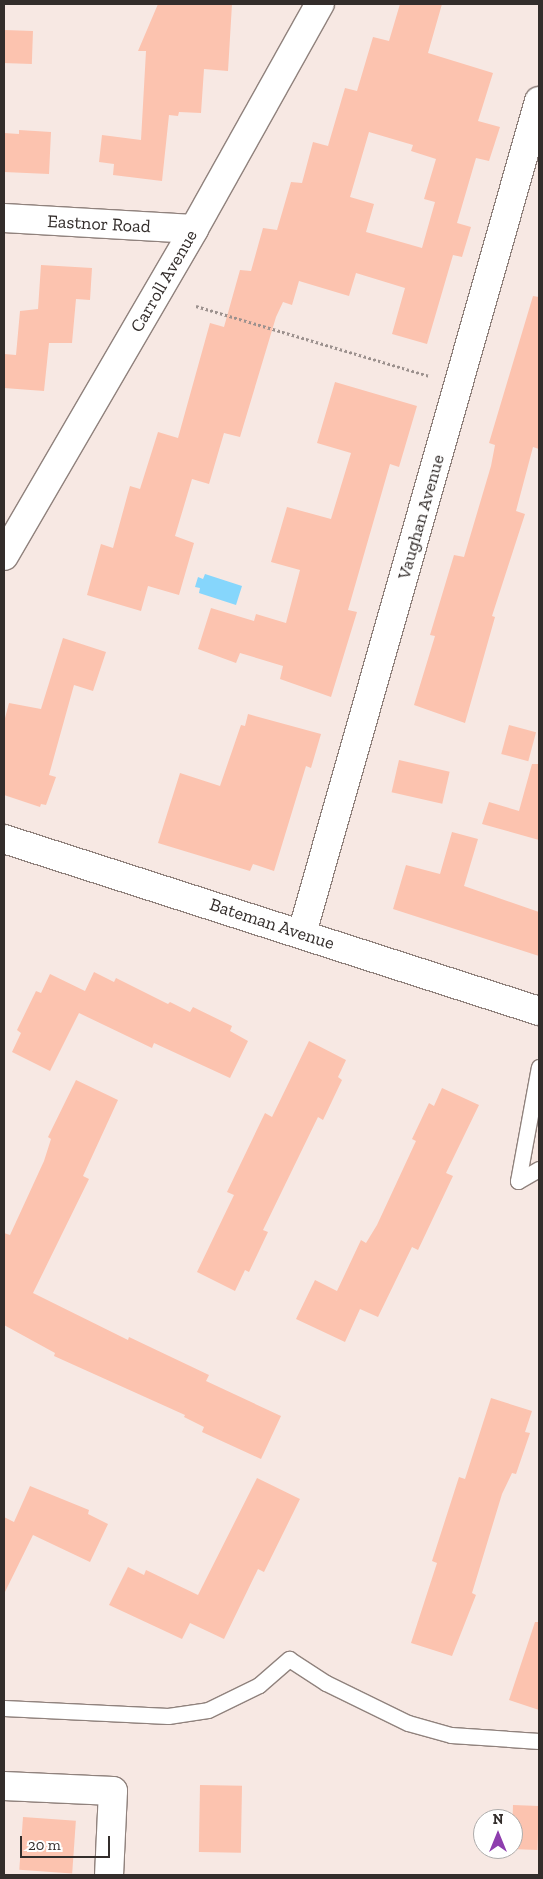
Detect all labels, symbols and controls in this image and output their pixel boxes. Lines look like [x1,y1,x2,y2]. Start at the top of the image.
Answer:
street label: Eastnor Road [47,211,151,237]
street label: Carroll Avenue [126,226,202,336]
street label: Vaughan Avenue [393,452,449,582]
street label: Bateman Avenue [207,894,337,954]
north arrow [473,1809,523,1859]
text: N [493,1811,503,1828]
scale bar [22,1826,112,1858]
text: 20 m [28,1836,61,1854]

